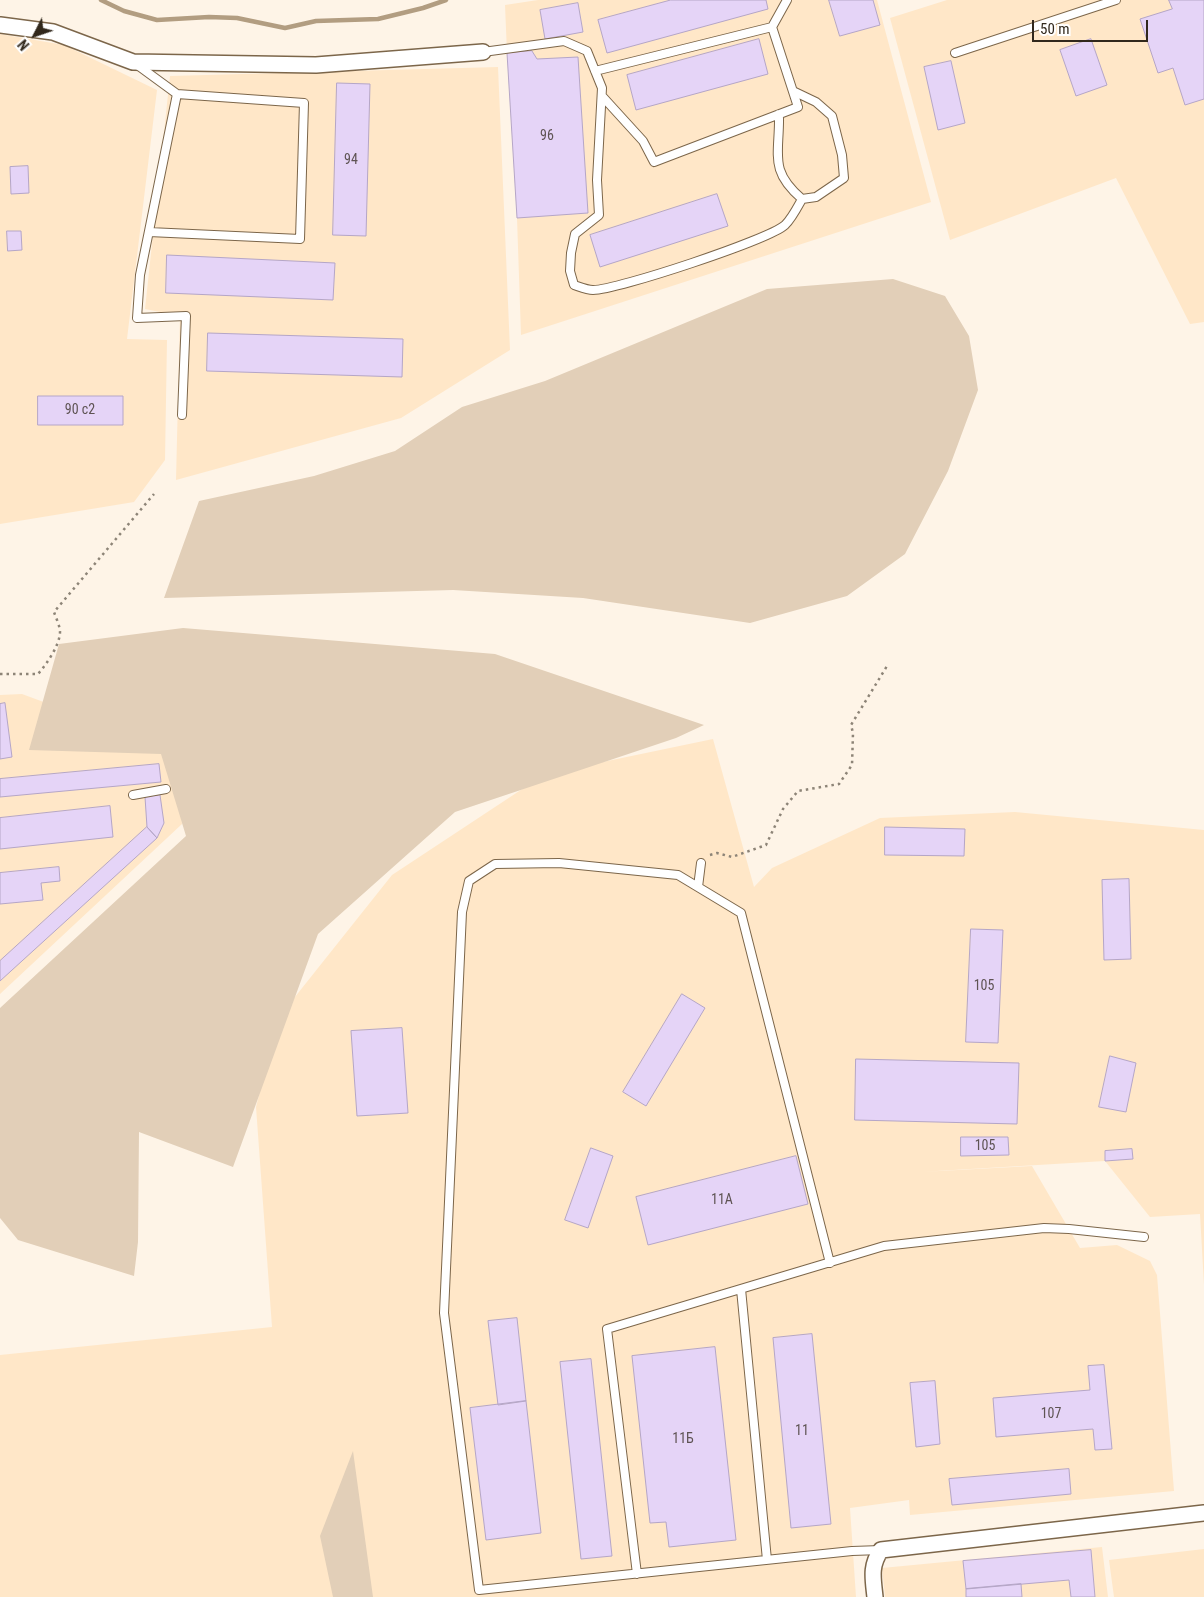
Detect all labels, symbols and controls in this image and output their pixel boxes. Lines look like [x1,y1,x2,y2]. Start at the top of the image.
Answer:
north arrow [10,10,60,60]
scale bar [1034,10,1150,42]
text: 50 m [1040,20,1070,38]
text: N [15,36,33,53]
house number: 96 [540,128,554,144]
house number: 94 [344,152,358,168]
house number: 90 с2 [65,402,95,418]
house number: 105 [974,978,994,994]
house number: 105 [975,1138,995,1154]
house number: 11А [711,1192,733,1208]
house number: 107 [1041,1406,1061,1422]
house number: 11 [795,1423,809,1439]
house number: 11Б [672,1431,694,1447]

